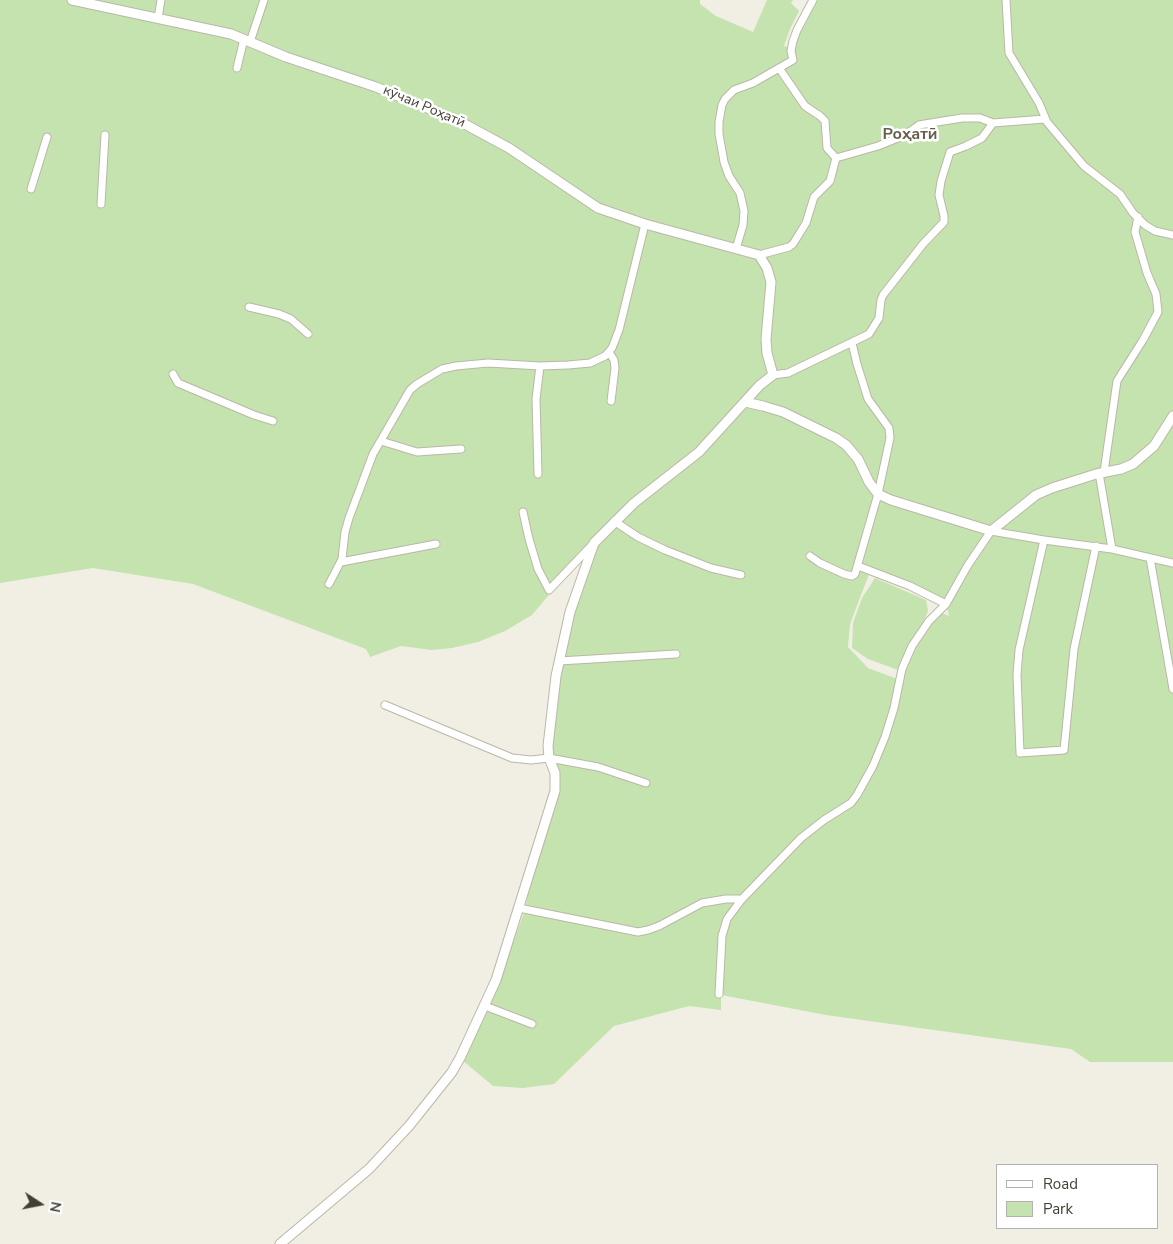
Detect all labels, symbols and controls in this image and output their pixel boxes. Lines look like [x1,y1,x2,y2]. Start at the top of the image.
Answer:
street label: кӯчаи Роҳатӣ [380,82,468,132]
district label: Роҳатӣ [882,125,938,145]
legend [996,1164,1158,1229]
text: Road [1043,1174,1078,1194]
north arrow [15,1179,65,1229]
text: Park [1043,1199,1073,1219]
text: N [45,1200,66,1214]

